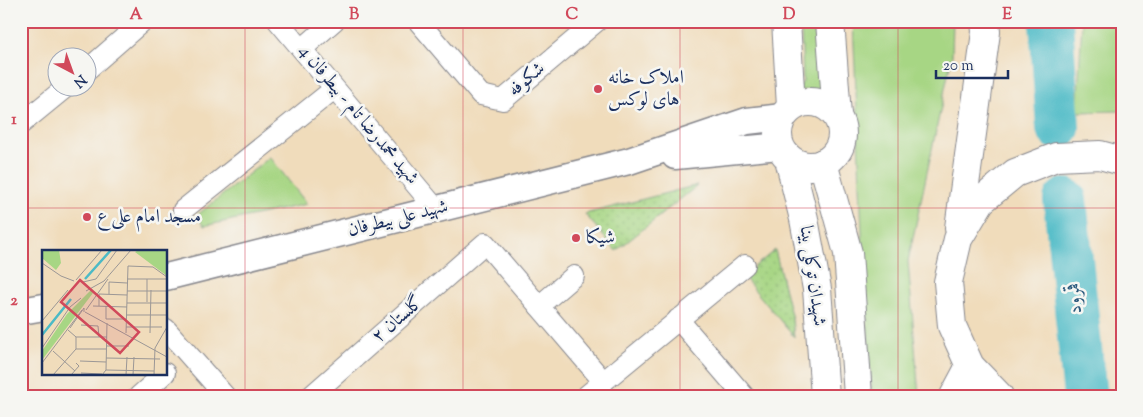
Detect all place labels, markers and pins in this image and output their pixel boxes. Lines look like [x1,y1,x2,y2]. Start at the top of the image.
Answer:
place label: املاک خانه های لوکس [608,65,684,114]
marker: املاک خانه های لوکس [592,83,604,95]
place label: مسجد امام علی ع [97,204,201,232]
marker: مسجد امام علی ع [81,211,93,223]
place label: شیکا [586,225,615,252]
marker: شیکا [570,232,582,244]

